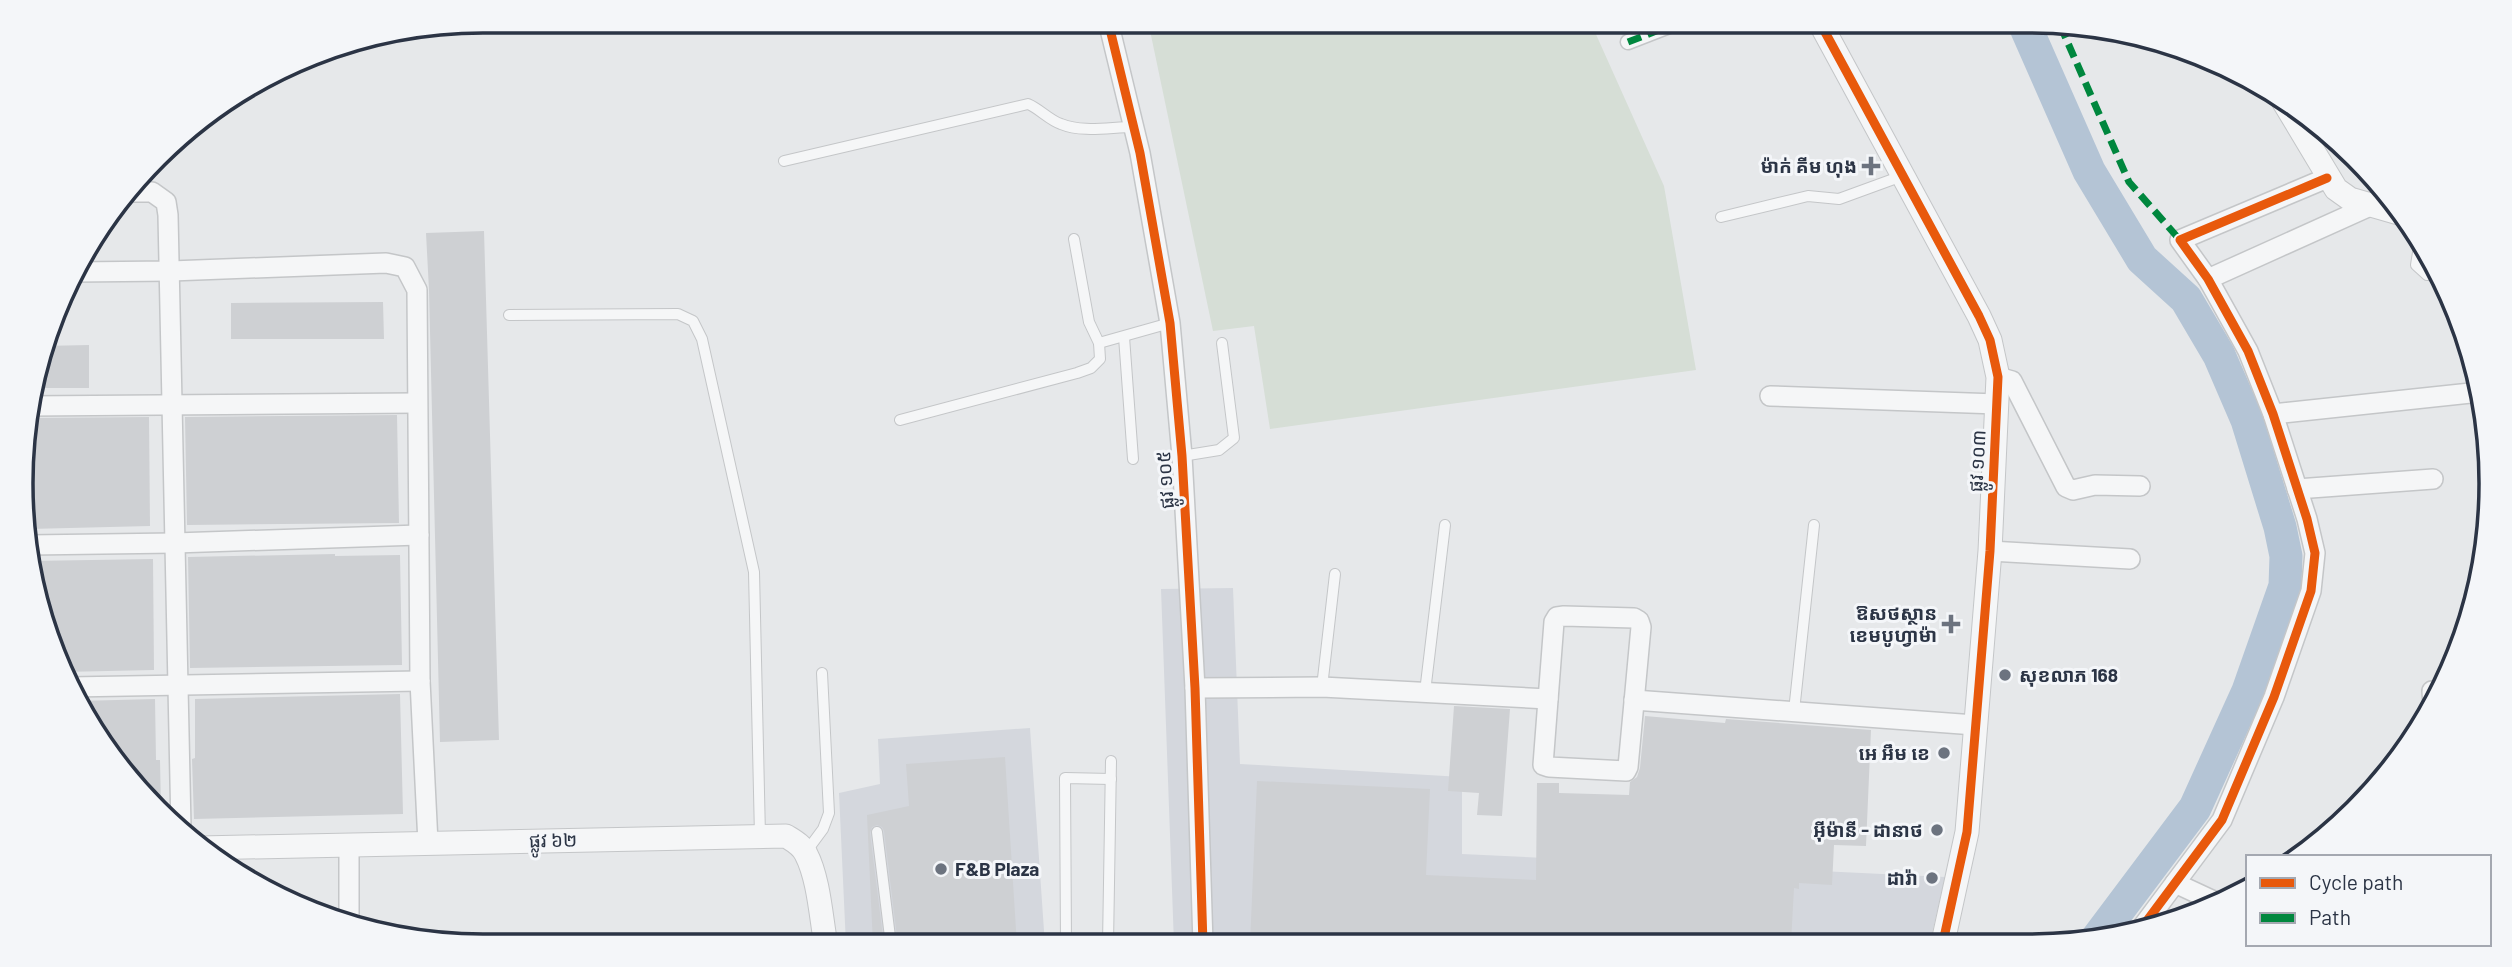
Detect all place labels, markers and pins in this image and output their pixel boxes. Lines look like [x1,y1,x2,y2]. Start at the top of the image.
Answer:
place label: ម៉ាក់ គីម ហុង [1760,154,1857,178]
marker: ម៉ាក់ គីម ហុង [1863,158,1879,174]
place label: ឱសថស្ថាន ខេមបូហ្វាម៉ា [1849,601,1937,647]
marker: ឱសថស្ថាន ខេមបូហ្វាម៉ា [1943,616,1959,632]
place label: សុខលាភ 168 [2019,663,2118,687]
marker: សុខលាភ 168 [1997,667,2013,683]
place label: អេ អឹម ខេ [1858,741,1930,764]
marker: អេ អឹម ខេ [1936,745,1952,761]
place label: អ៊ីម៉ានី - ដានាថ [1813,818,1923,842]
marker: អ៊ីម៉ានី - ដានាថ [1929,822,1945,838]
place label: F&B Plaza [955,857,1039,880]
marker: F&B Plaza [933,861,949,877]
place label: ដារ៉ា [1887,866,1918,889]
marker: ដារ៉ា [1924,870,1940,886]

